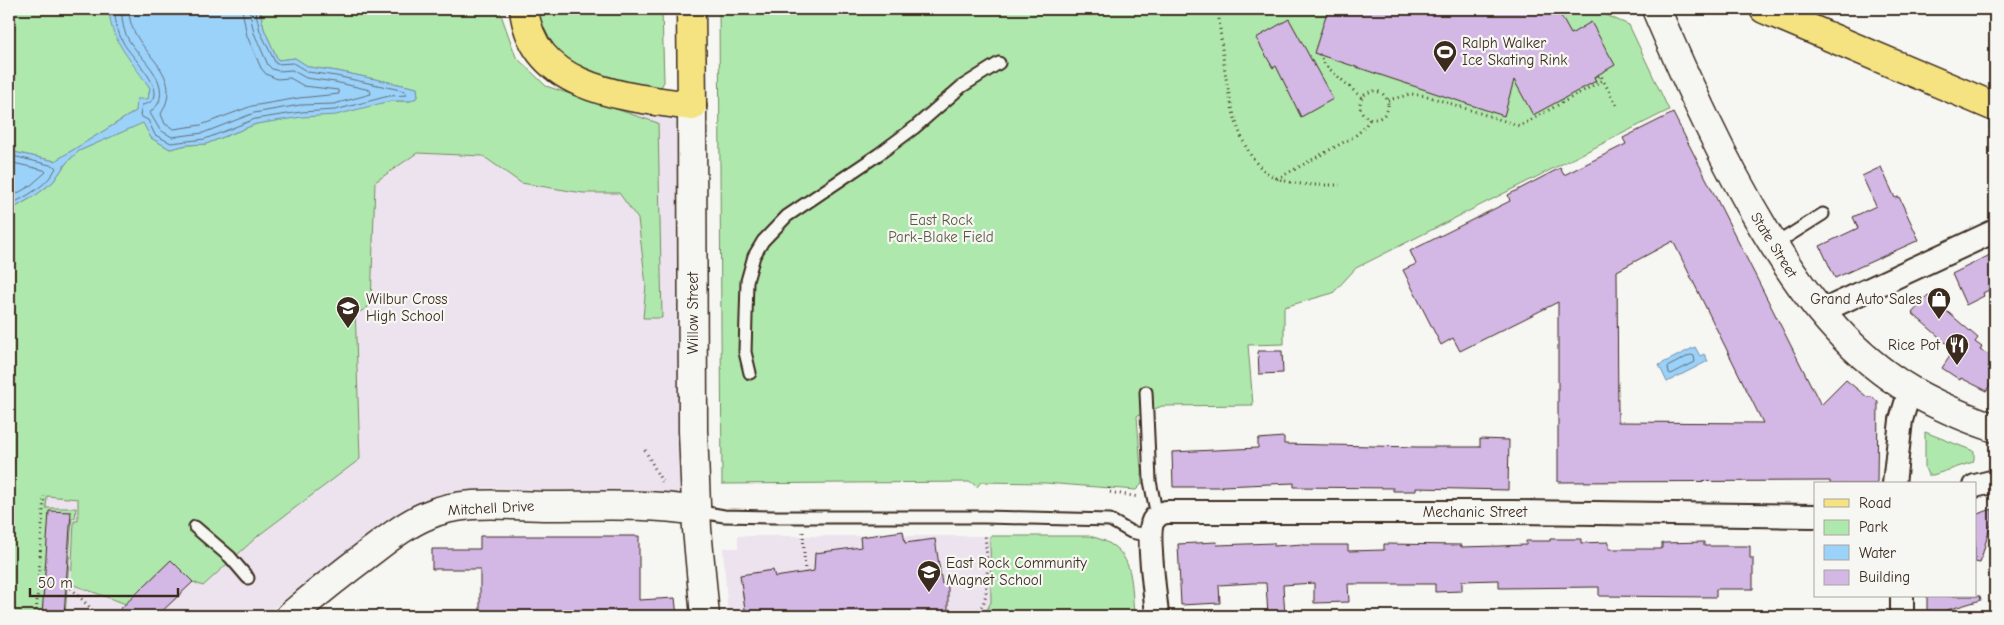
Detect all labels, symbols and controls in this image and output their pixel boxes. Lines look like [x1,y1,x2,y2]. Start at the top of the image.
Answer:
place label: Ralph Walker Ice Skating Rink [1462,34,1568,69]
sports icon: Ralph Walker Ice Skating Rink [1432,39,1458,73]
street label: State Street [1747,209,1802,282]
park label: East Rock Park-Blake Field [888,211,994,246]
street label: Willow Street [684,271,702,354]
shop icon: Grand Auto Sales [1926,286,1952,320]
place label: Wilbur Cross High School [366,290,448,325]
place label: Grand Auto Sales [1810,290,1922,308]
school or university icon: Wilbur Cross High School [335,295,361,329]
restaurant icon: Rice Pot [1944,332,1970,366]
place label: Rice Pot [1888,336,1941,354]
legend [1814,482,1976,598]
text: Road [1859,494,1891,512]
street label: Mitchell Drive [447,497,535,519]
street label: Mechanic Street [1423,503,1528,521]
text: Park [1859,518,1888,536]
text: Water [1859,544,1896,562]
place label: East Rock Community Magnet School [946,554,1087,589]
school or university icon: East Rock Community Magnet School [916,559,942,593]
scale bar [30,565,178,597]
text: Building [1859,568,1910,586]
text: 50 m [38,574,73,592]

